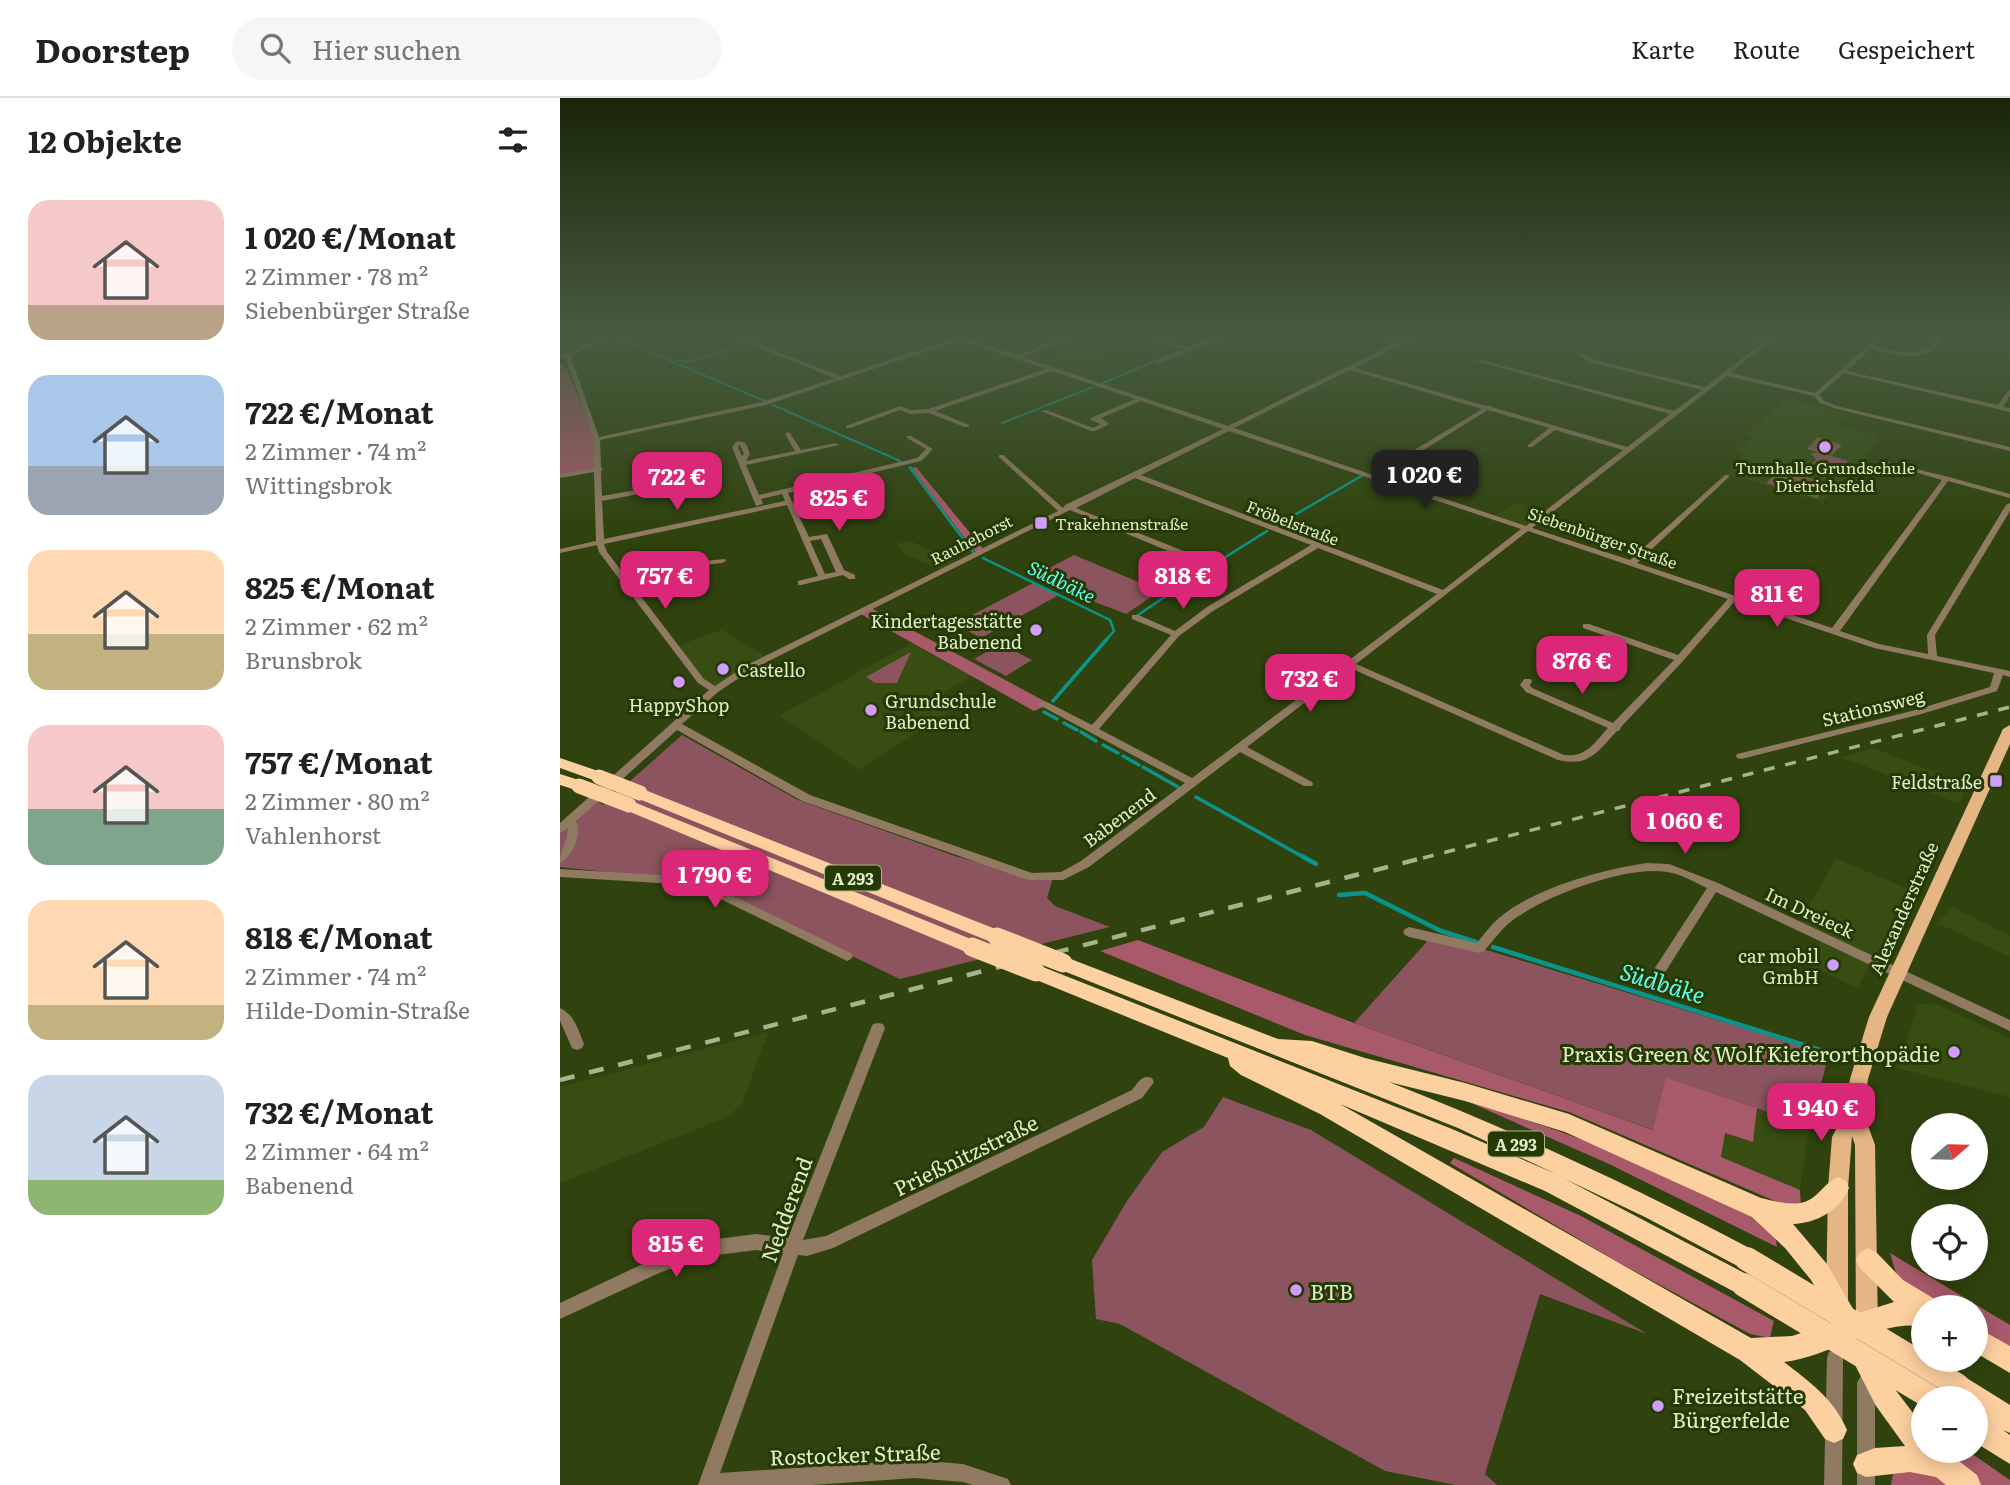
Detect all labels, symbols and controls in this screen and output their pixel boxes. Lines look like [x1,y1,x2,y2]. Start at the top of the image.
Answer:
search box [232,17,722,80]
text: Doorstep [35,24,190,73]
icon: search [256,29,294,67]
text: Hier suchen [312,29,462,68]
text: Karte [1631,31,1695,66]
text: Route [1733,31,1800,66]
text: Gespeichert [1838,31,1975,66]
text: 12 Objekte [28,118,182,162]
icon: filters [494,121,532,159]
text: 1 020 €/Monat [245,214,456,258]
icon: home [84,228,168,312]
text: 2 Zimmer · 78 m² [245,258,428,292]
text: Siebenbürger Straße [245,292,470,326]
text: 722 €/Monat [245,389,434,433]
icon: home [84,403,168,487]
text: 2 Zimmer · 74 m² [245,433,427,467]
marker: Turnhalle Grundschule Dietrichsfeld [1817,439,1833,455]
pin: 1 020 € [1360,450,1490,510]
pin: 722 € [628,452,726,512]
place label: Turnhalle Grundschule Dietrichsfeld [1735,455,1915,497]
text: 1 020 € [1387,456,1463,490]
text: 722 € [648,458,706,492]
text: Wittingsbrok [245,467,392,501]
pin: 825 € [790,474,888,533]
text: 825 € [810,479,868,513]
street label: Fröbelstraße [1243,493,1343,551]
street label: Siebenbürger Straße [1525,500,1681,574]
street label: Rauhehorst [926,508,1017,570]
place label: Trakehnenstraße [1055,511,1188,535]
marker: Trakehnenstraße [1033,515,1049,531]
pin: 757 € [616,552,714,611]
pin: 818 € [1134,552,1232,611]
water label: Südbäke [1023,553,1101,609]
text: 757 € [636,557,694,591]
text: 818 € [1154,557,1212,591]
text: 825 €/Monat [245,564,435,608]
pin: 811 € [1728,570,1826,629]
text: 811 € [1750,575,1804,609]
icon: home [84,578,168,662]
place label: Kindertagesstätte Babenend [870,607,1022,655]
text: 2 Zimmer · 62 m² [245,608,428,642]
marker: Kindertagesstätte Babenend [1028,622,1044,638]
pin: 876 € [1533,636,1631,696]
text: Brunsbrok [245,642,362,676]
text: 876 € [1552,642,1612,676]
pin: 732 € [1261,654,1359,714]
place label: Castello [737,656,806,683]
text: 732 € [1281,660,1339,694]
marker: Castello [715,661,731,677]
marker: HappyShop [671,674,687,690]
street label: Stationsweg [1819,681,1928,733]
place label: Grundschule Babenend [885,687,996,735]
place label: HappyShop [629,691,729,718]
marker: Grundschule Babenend [863,702,879,718]
text: 757 €/Monat [245,739,433,783]
icon: home [84,753,168,837]
place label: Feldstraße [1891,768,1982,795]
marker: Feldstraße [1988,773,2004,789]
street label: Babenend [1077,781,1161,853]
text: 2 Zimmer · 80 m² [245,783,430,817]
pin: 1 060 € [1620,796,1750,856]
text: 1 060 € [1647,802,1723,836]
text: Vahlenhorst [245,817,381,851]
street label: Alexanderstraße [1862,837,1944,979]
pin: 1 790 € [650,850,780,910]
text: 1 790 € [678,856,752,890]
road number: A 293 [825,866,881,890]
street label: Im Dreieck [1761,880,1860,945]
text: 818 €/Monat [245,914,433,958]
icon: home [84,928,168,1012]
place label: car mobil GmbH [1738,942,1819,990]
water label: Südbäke [1616,953,1710,1011]
marker: car mobil GmbH [1825,957,1841,973]
text: 2 Zimmer · 74 m² [245,958,427,992]
text: Hilde-Domin-Straße [245,992,470,1026]
place label: Praxis Green & Wolf Kieferorthopädie [1561,1037,1940,1068]
marker: Praxis Green & Wolf Kieferorthopädie [1946,1044,1962,1060]
pin: 1 940 € [1756,1084,1886,1143]
text: 732 €/Monat [245,1089,433,1133]
text: 1 940 € [1783,1089,1859,1123]
icon: home [84,1103,168,1187]
street label: Prießnitzstraße [887,1106,1043,1202]
north arrow [1911,1113,1988,1190]
map controls [1911,1113,1988,1463]
road number: A 293 [1488,1132,1544,1156]
text: 2 Zimmer · 64 m² [245,1133,429,1167]
street label: Nedderend [752,1152,818,1266]
text: Babenend [245,1167,354,1201]
button: locate [1911,1204,1988,1281]
pin: 815 € [627,1220,725,1279]
text: 815 € [648,1225,704,1259]
place label: BTB [1310,1275,1353,1306]
marker: BTB [1288,1282,1304,1298]
button: + [1911,1295,1988,1372]
place label: Freizeitstätte Bürgerfelde [1672,1379,1804,1434]
button: − [1911,1386,1988,1463]
marker: Freizeitstätte Bürgerfelde [1650,1398,1666,1414]
street label: Rostocker Straße [769,1435,941,1471]

